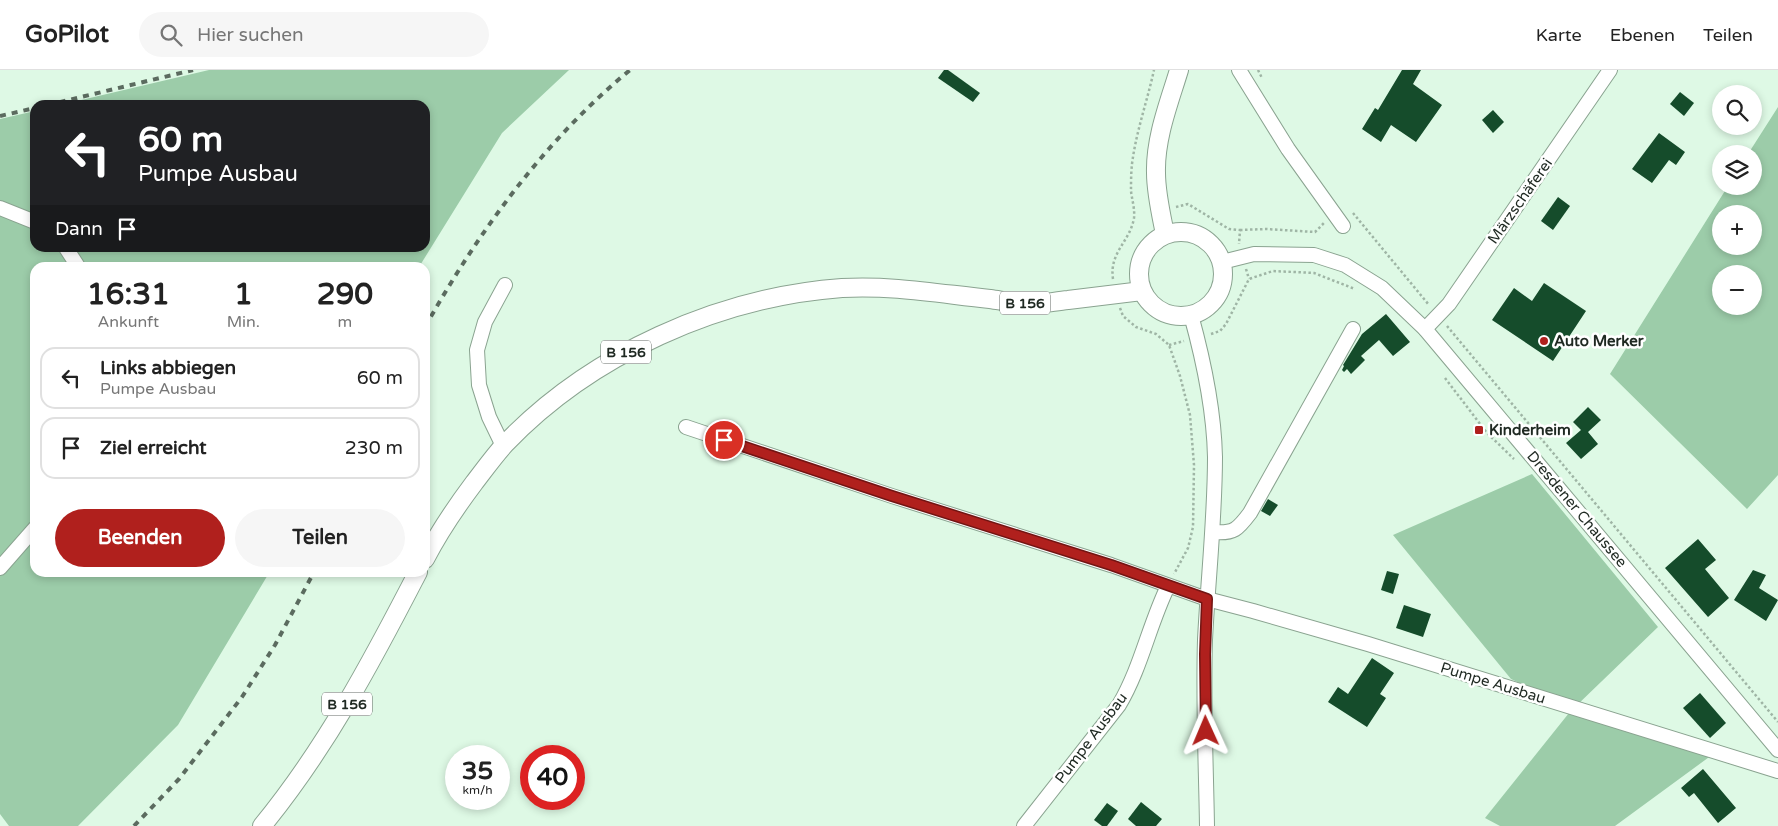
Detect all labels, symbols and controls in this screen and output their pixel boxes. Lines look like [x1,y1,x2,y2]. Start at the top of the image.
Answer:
search box [139,12,489,57]
text: GoPilot [25,20,109,49]
icon: search [157,21,185,49]
text: Hier suchen [197,24,304,46]
text: Karte [1536,24,1582,46]
text: Ebenen [1610,24,1675,46]
text: Teilen [1703,24,1753,46]
map controls [1712,85,1762,315]
button: search [1712,85,1762,135]
text: 60 m [138,119,223,161]
icon: left [55,120,120,185]
button: layers [1712,145,1762,195]
street label: Märzschäferei [1484,155,1556,247]
text: Pumpe Ausbau [138,161,298,187]
button: + [1712,205,1762,255]
icon: arrive [113,215,141,243]
text: Dann [55,218,103,240]
button: − [1712,265,1762,315]
text: 16:31 [87,276,170,313]
text: 1 [234,276,253,313]
text: 290 [317,276,373,313]
road number: B 156 [1000,292,1050,314]
text: Ankunft [98,312,159,332]
text: Min. [227,312,260,332]
text: m [338,312,352,332]
place label: Auto Merker [1554,332,1644,350]
marker: Auto Merker [1538,335,1550,347]
road number: B 156 [601,340,651,364]
text: Links abbiegen [100,357,236,379]
icon: left [57,364,85,392]
text: 60 m [357,367,403,389]
text: Pumpe Ausbau [100,379,216,399]
pin [703,419,745,461]
place label: Kinderheim [1489,421,1571,439]
marker: Kinderheim [1473,424,1485,436]
icon: arrive [710,426,738,454]
icon: arrive [57,434,85,462]
text: Ziel erreicht [100,437,207,459]
text: 230 m [345,437,403,459]
street label: Dresdener Chaussee [1523,447,1631,571]
button: Beenden [55,509,225,567]
button: Teilen [235,509,405,567]
street label: Pumpe Ausbau [1438,658,1548,708]
street label: Pumpe Ausbau [1051,689,1131,787]
road number: B 156 [322,692,372,716]
position arrow [1179,704,1231,756]
speed limit sign: 40 [520,745,585,810]
text: 35 [462,756,493,786]
text: km/h [462,783,493,797]

